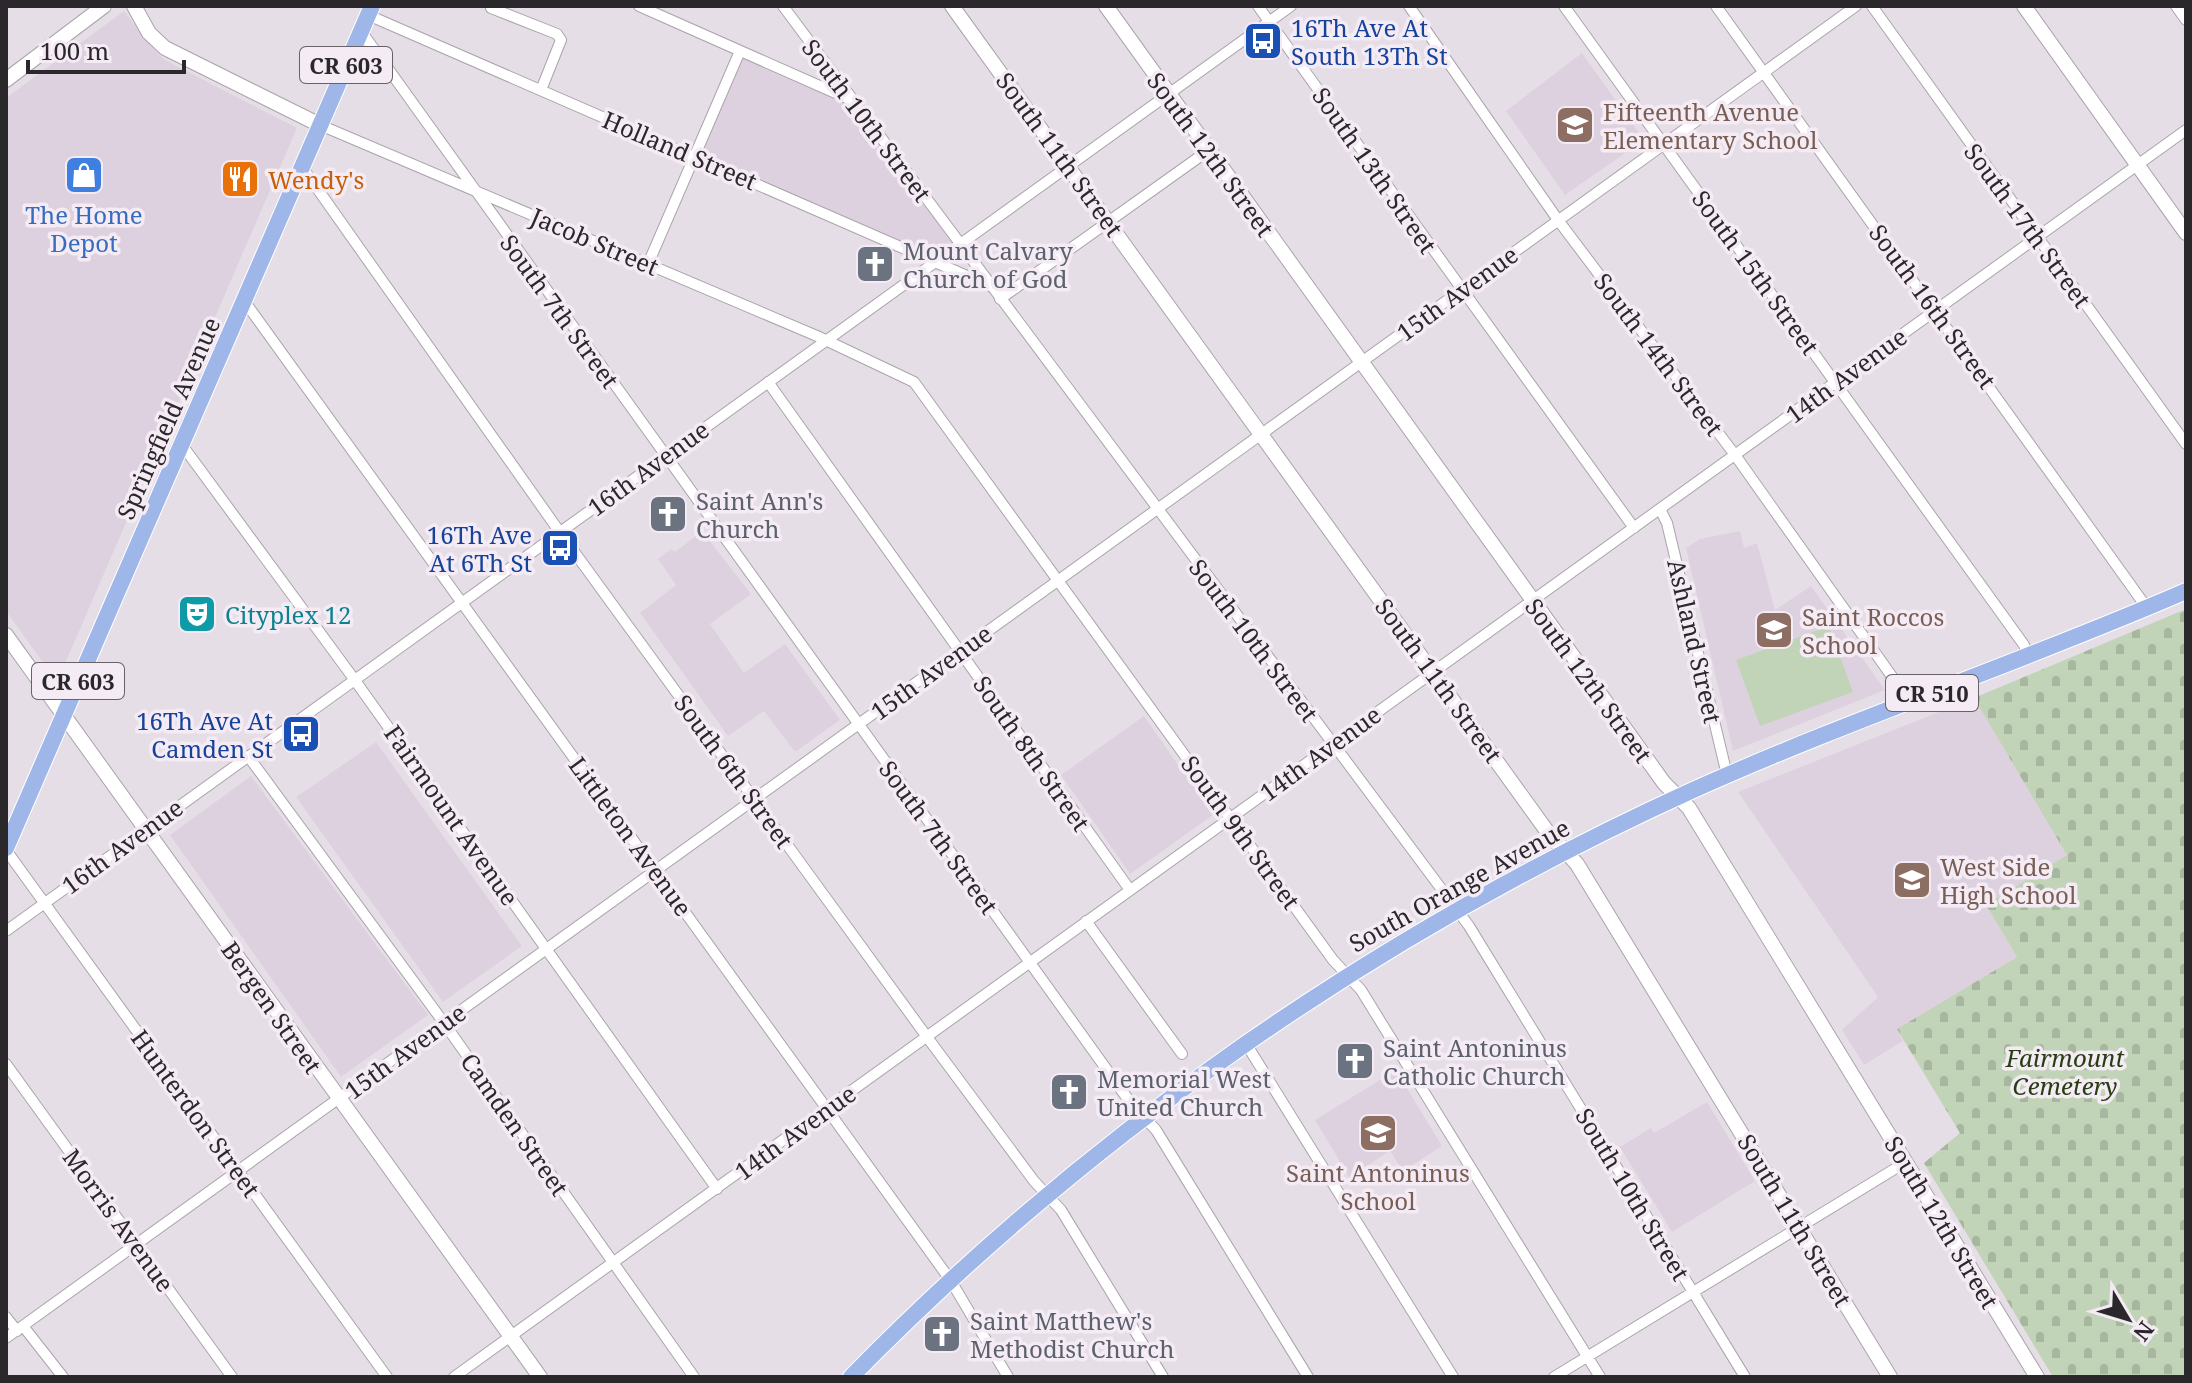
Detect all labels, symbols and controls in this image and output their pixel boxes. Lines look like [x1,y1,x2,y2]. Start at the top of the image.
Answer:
place label: 16Th Ave At South 13Th St [1291,11,1448,72]
bus stop icon: 16Th Ave At South 13Th St [1242,20,1284,62]
scale bar [28,24,184,74]
street label: South 10th Street [795,32,939,208]
text: 100 m [40,34,109,67]
road number: CR 603 [300,47,392,83]
street label: South 11th Street [989,65,1131,243]
street label: South 12th Street [1140,65,1282,243]
street label: South 13th Street [1305,80,1445,260]
place label: Fifteenth Avenue Elementary School [1603,95,1818,156]
street label: Holland Street [598,103,762,197]
school or university icon: Fifteenth Avenue Elementary School [1554,104,1596,146]
street label: South 17th Street [1957,136,2099,314]
shop icon: The Home Depot [63,154,105,196]
restaurant icon: Wendy's [219,158,261,200]
place label: Wendy's [268,163,364,196]
street label: South 15th Street [1685,183,1827,361]
place label: The Home Depot [25,198,143,259]
street label: Jacob Street [525,199,664,283]
street label: South 16th Street [1862,217,2004,395]
street label: South 7th Street [493,228,627,394]
place label: Mount Calvary Church of God [903,234,1073,295]
street label: 15th Avenue [1390,238,1524,348]
church icon: Mount Calvary Church of God [854,243,896,285]
street label: South 14th Street [1587,266,1731,442]
street label: Springfield Avenue [109,312,227,524]
street label: 14th Avenue [1779,320,1913,430]
street label: 16th Avenue [581,413,715,523]
place label: Saint Ann's Church [696,484,823,545]
church icon: Saint Ann's Church [647,493,689,535]
place label: 16Th Ave At 6Th St [427,518,532,579]
bus stop icon: 16Th Ave At 6Th St [539,527,581,569]
street label: South 10th Street [1182,552,1326,728]
street label: Ashland Street [1660,556,1730,726]
street label: South 11th Street [1368,591,1510,769]
street label: South 12th Street [1518,591,1660,769]
theatre icon: Cityplex 12 [176,593,218,635]
place label: Cityplex 12 [225,598,351,631]
place label: Saint Roccos School [1802,600,1944,661]
school or university icon: Saint Roccos School [1753,609,1795,651]
street label: 15th Avenue [864,617,998,727]
road number: CR 603 [32,663,124,699]
street label: South 8th Street [966,669,1098,837]
road number: CR 510 [1886,675,1978,711]
street label: South 6th Street [667,688,801,854]
street label: 14th Avenue [1253,698,1387,808]
place label: 16Th Ave At Camden St [136,704,273,765]
bus stop icon: 16Th Ave At Camden St [280,713,322,755]
street label: Fairmount Avenue [377,718,527,912]
street label: South 9th Street [1174,749,1308,915]
street label: Littleton Avenue [562,750,700,922]
street label: South 7th Street [872,754,1006,920]
street label: 16th Avenue [55,791,189,901]
street label: South Orange Avenue [1343,811,1575,959]
place label: West Side High School [1940,850,2077,911]
school or university icon: West Side High School [1891,859,1933,901]
street label: Bergen Street [214,934,330,1080]
street label: 15th Avenue [338,996,472,1106]
street label: Hunterdon Street [124,1023,268,1203]
place label: Saint Antoninus Catholic Church [1383,1031,1567,1092]
church icon: Saint Antoninus Catholic Church [1334,1040,1376,1082]
park label: Fairmount Cemetery [2005,1041,2124,1102]
street label: Camden Street [454,1046,576,1202]
place label: Memorial West United Church [1097,1062,1271,1123]
church icon: Memorial West United Church [1048,1071,1090,1113]
street label: 14th Avenue [728,1077,862,1187]
street label: South 10th Street [1568,1102,1698,1286]
school or university icon: Saint Antoninus School [1357,1112,1399,1154]
street label: South 11th Street [1730,1128,1860,1312]
street label: South 12th Street [1877,1130,2007,1314]
street label: Morris Avenue [56,1142,182,1298]
place label: Saint Antoninus School [1286,1156,1470,1217]
north arrow [2088,1279,2168,1359]
place label: Saint Matthew's Methodist Church [970,1304,1174,1365]
church icon: Saint Matthew's Methodist Church [921,1313,963,1355]
text: N [2127,1316,2162,1348]

